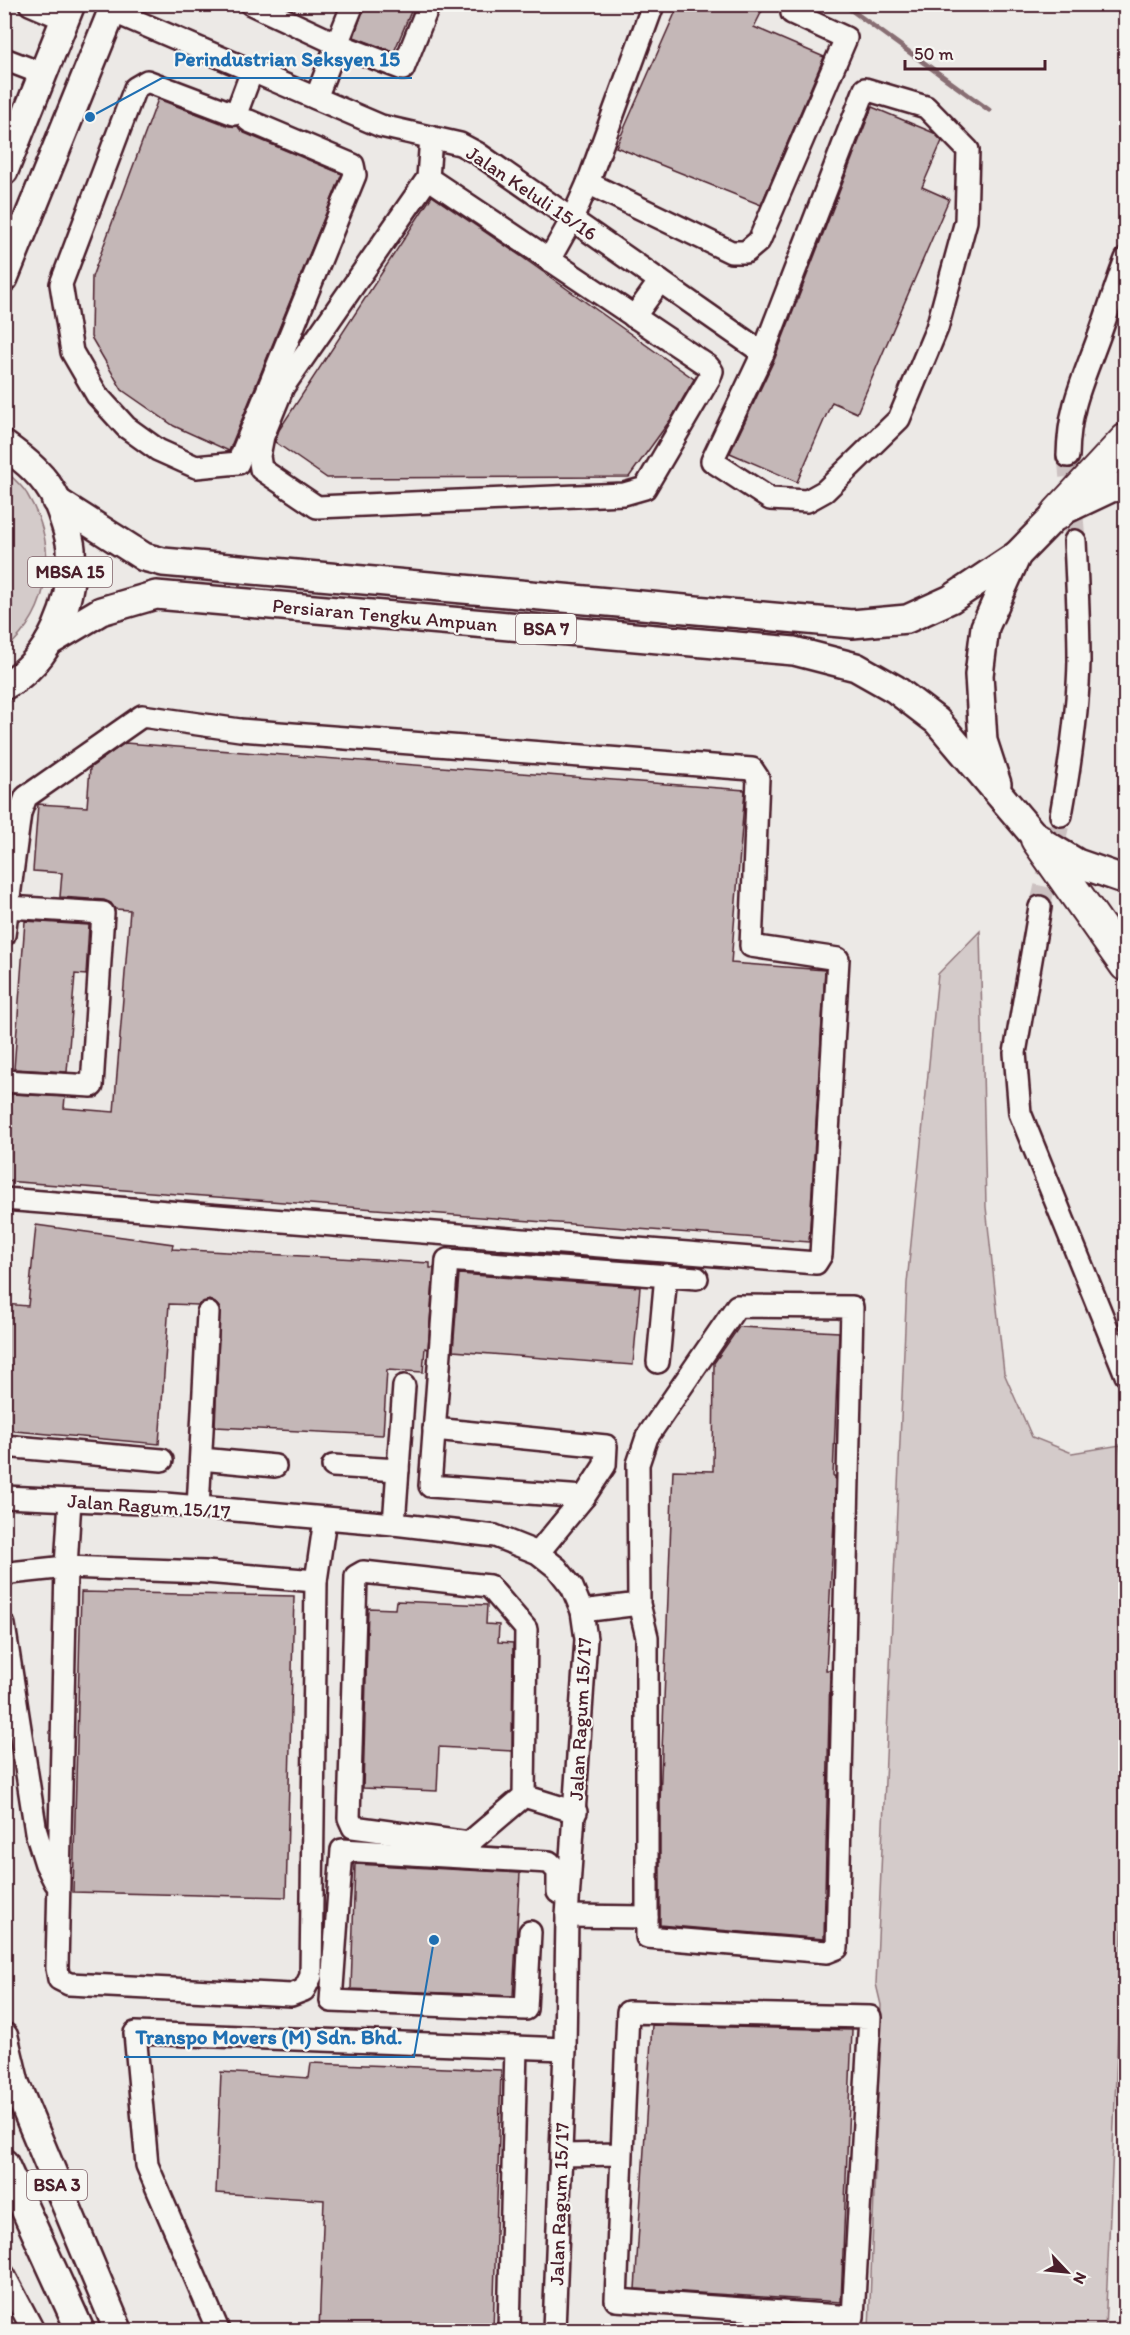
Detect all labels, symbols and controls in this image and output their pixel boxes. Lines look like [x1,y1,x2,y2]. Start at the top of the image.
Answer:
scale bar [905,33,1044,71]
callout: Perindustrian Seksyen 15 [162,39,412,78]
text: 50 m [914,43,954,65]
text: Perindustrian Seksyen 15 [174,46,400,72]
street label: Jalan Keluli 15/16 [462,140,602,246]
road number: MBSA 15 [28,557,112,587]
street label: Persiaran Tengku Ampuan [271,593,499,637]
road number: BSA 7 [516,614,576,644]
street label: Jalan Ragum 15/17 [67,1488,231,1524]
street label: Jalan Ragum 15/17 [564,1637,596,1801]
callout: Transpo Movers (M) Sdn. Bhd. [124,2018,414,2057]
text: Transpo Movers (M) Sdn. Bhd. [134,2024,403,2050]
street label: Jalan Ragum 15/17 [544,2122,574,2286]
road number: BSA 3 [27,2170,87,2200]
north arrow [1037,2242,1097,2302]
text: N [1069,2269,1091,2287]

